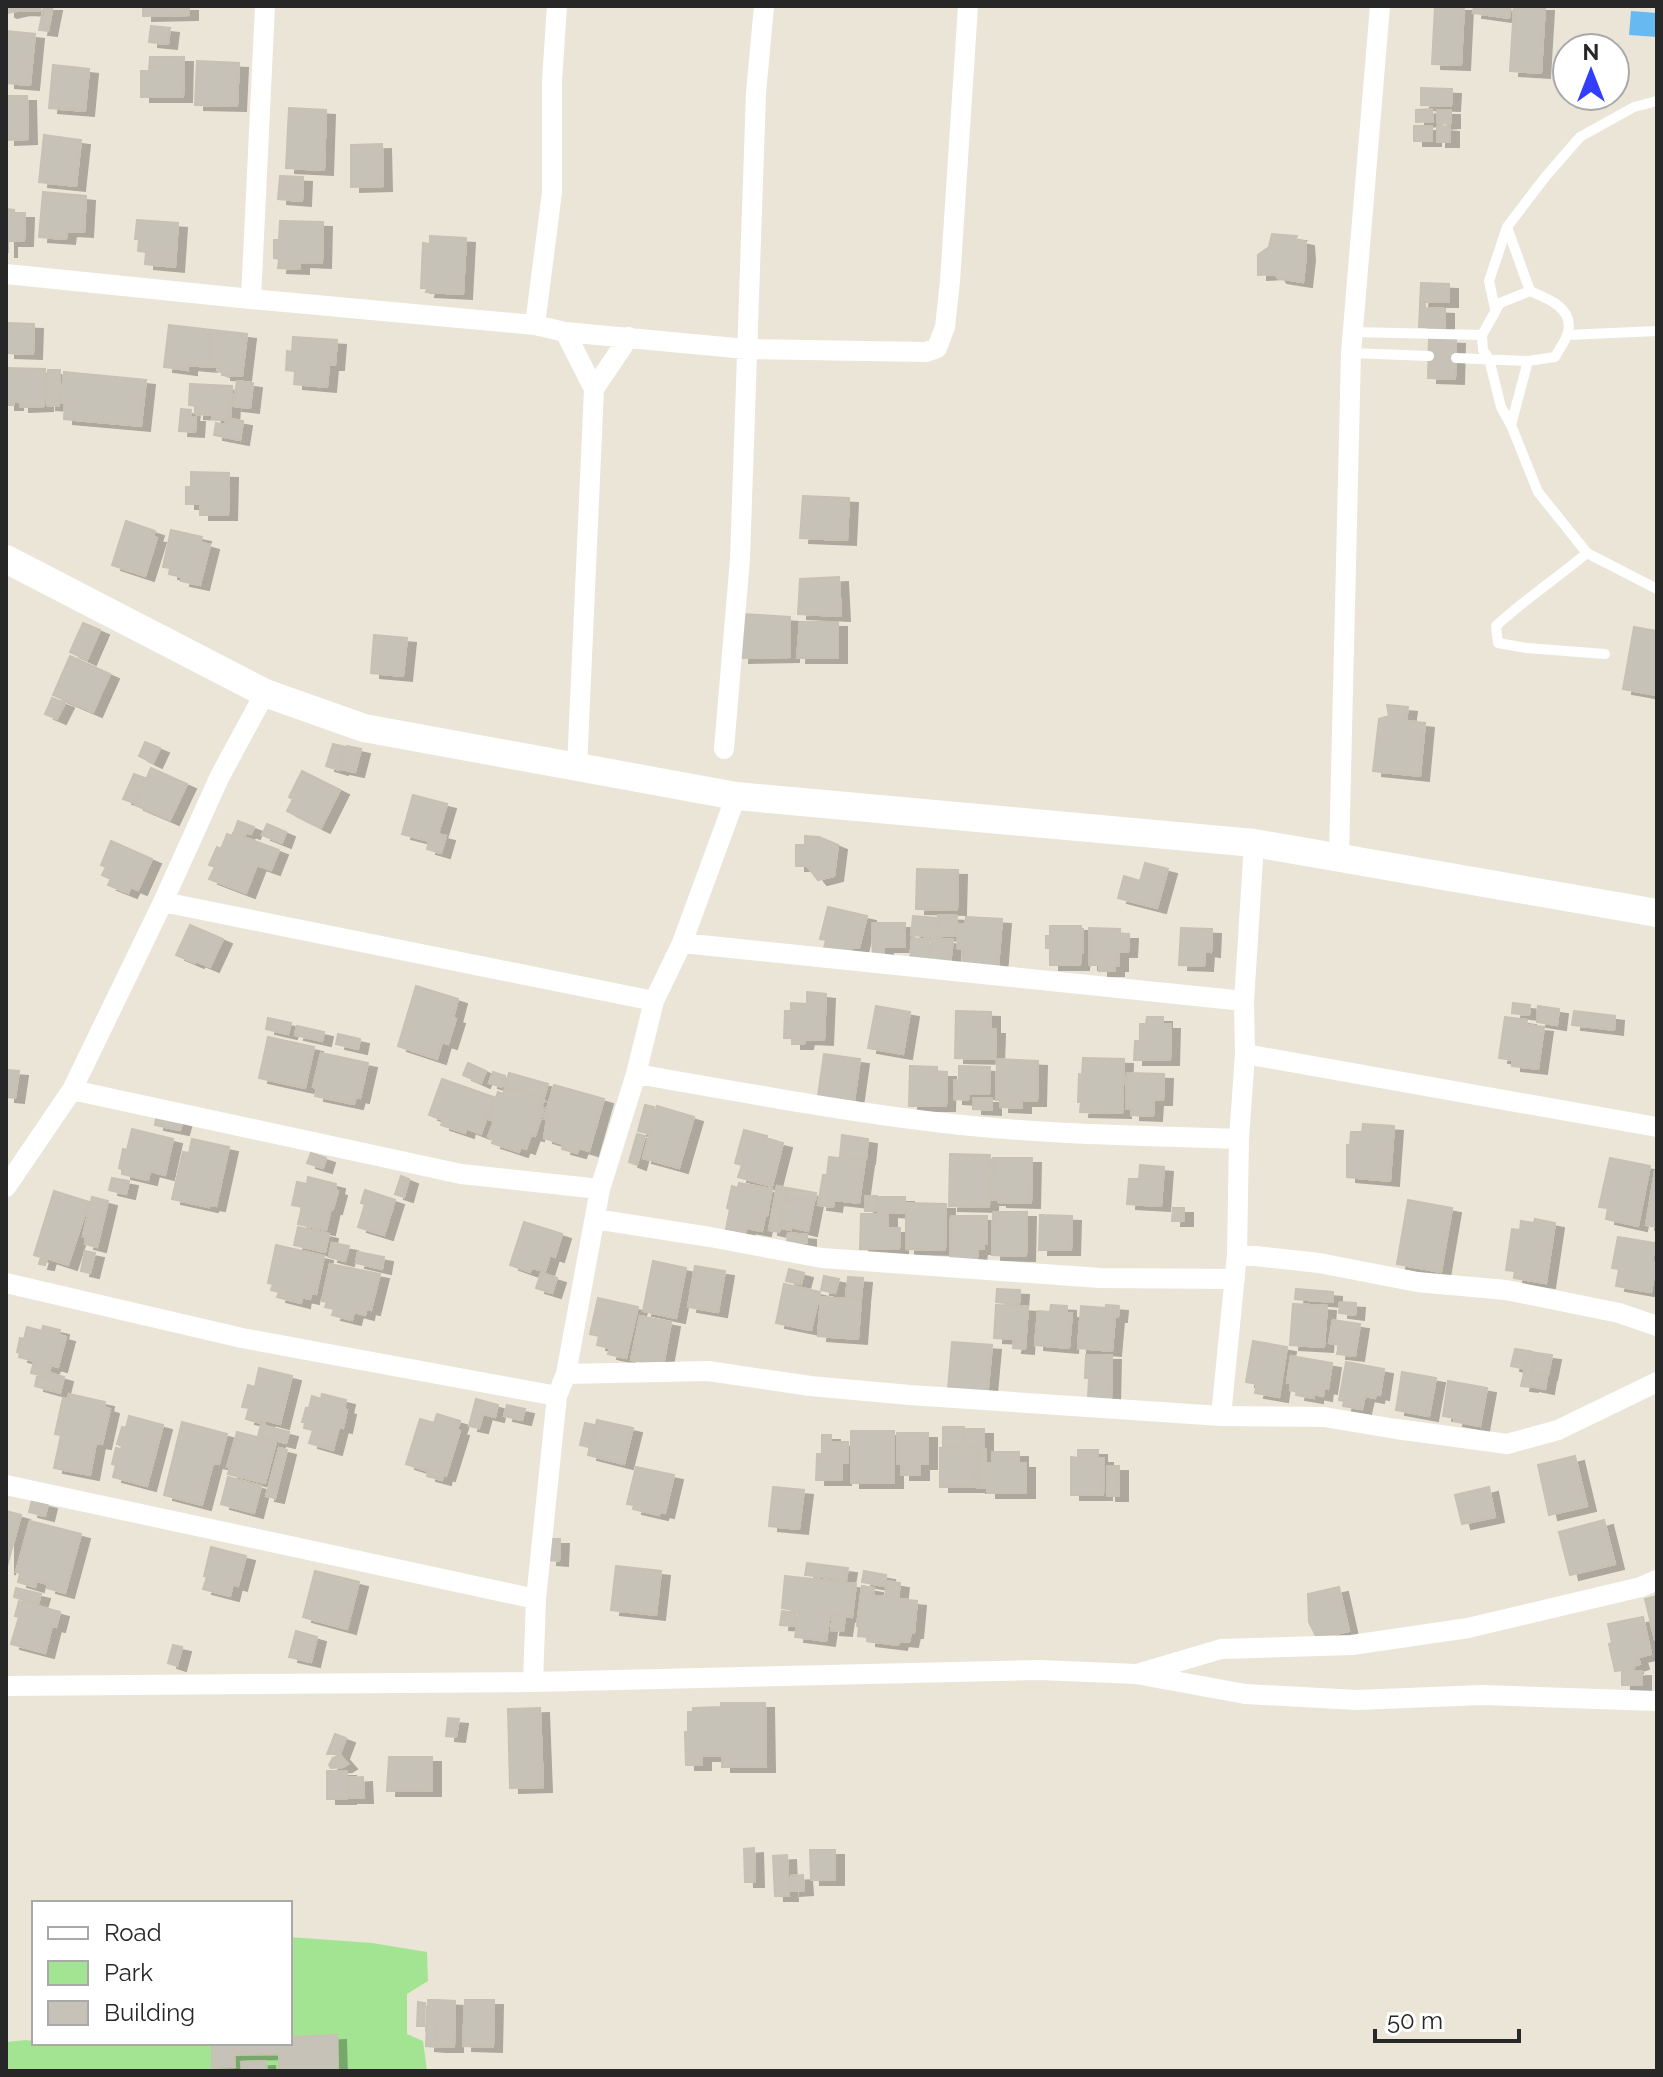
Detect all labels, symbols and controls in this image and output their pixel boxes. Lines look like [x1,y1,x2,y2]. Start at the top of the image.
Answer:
north arrow [1551,32,1631,112]
text: N [1583,39,1599,65]
legend [32,1901,292,2045]
text: Road [104,1918,162,1947]
text: Park [104,1958,153,1987]
scale bar [1375,1993,1519,2043]
text: Building [104,1998,195,2027]
text: 50 m [1387,2006,1443,2035]

